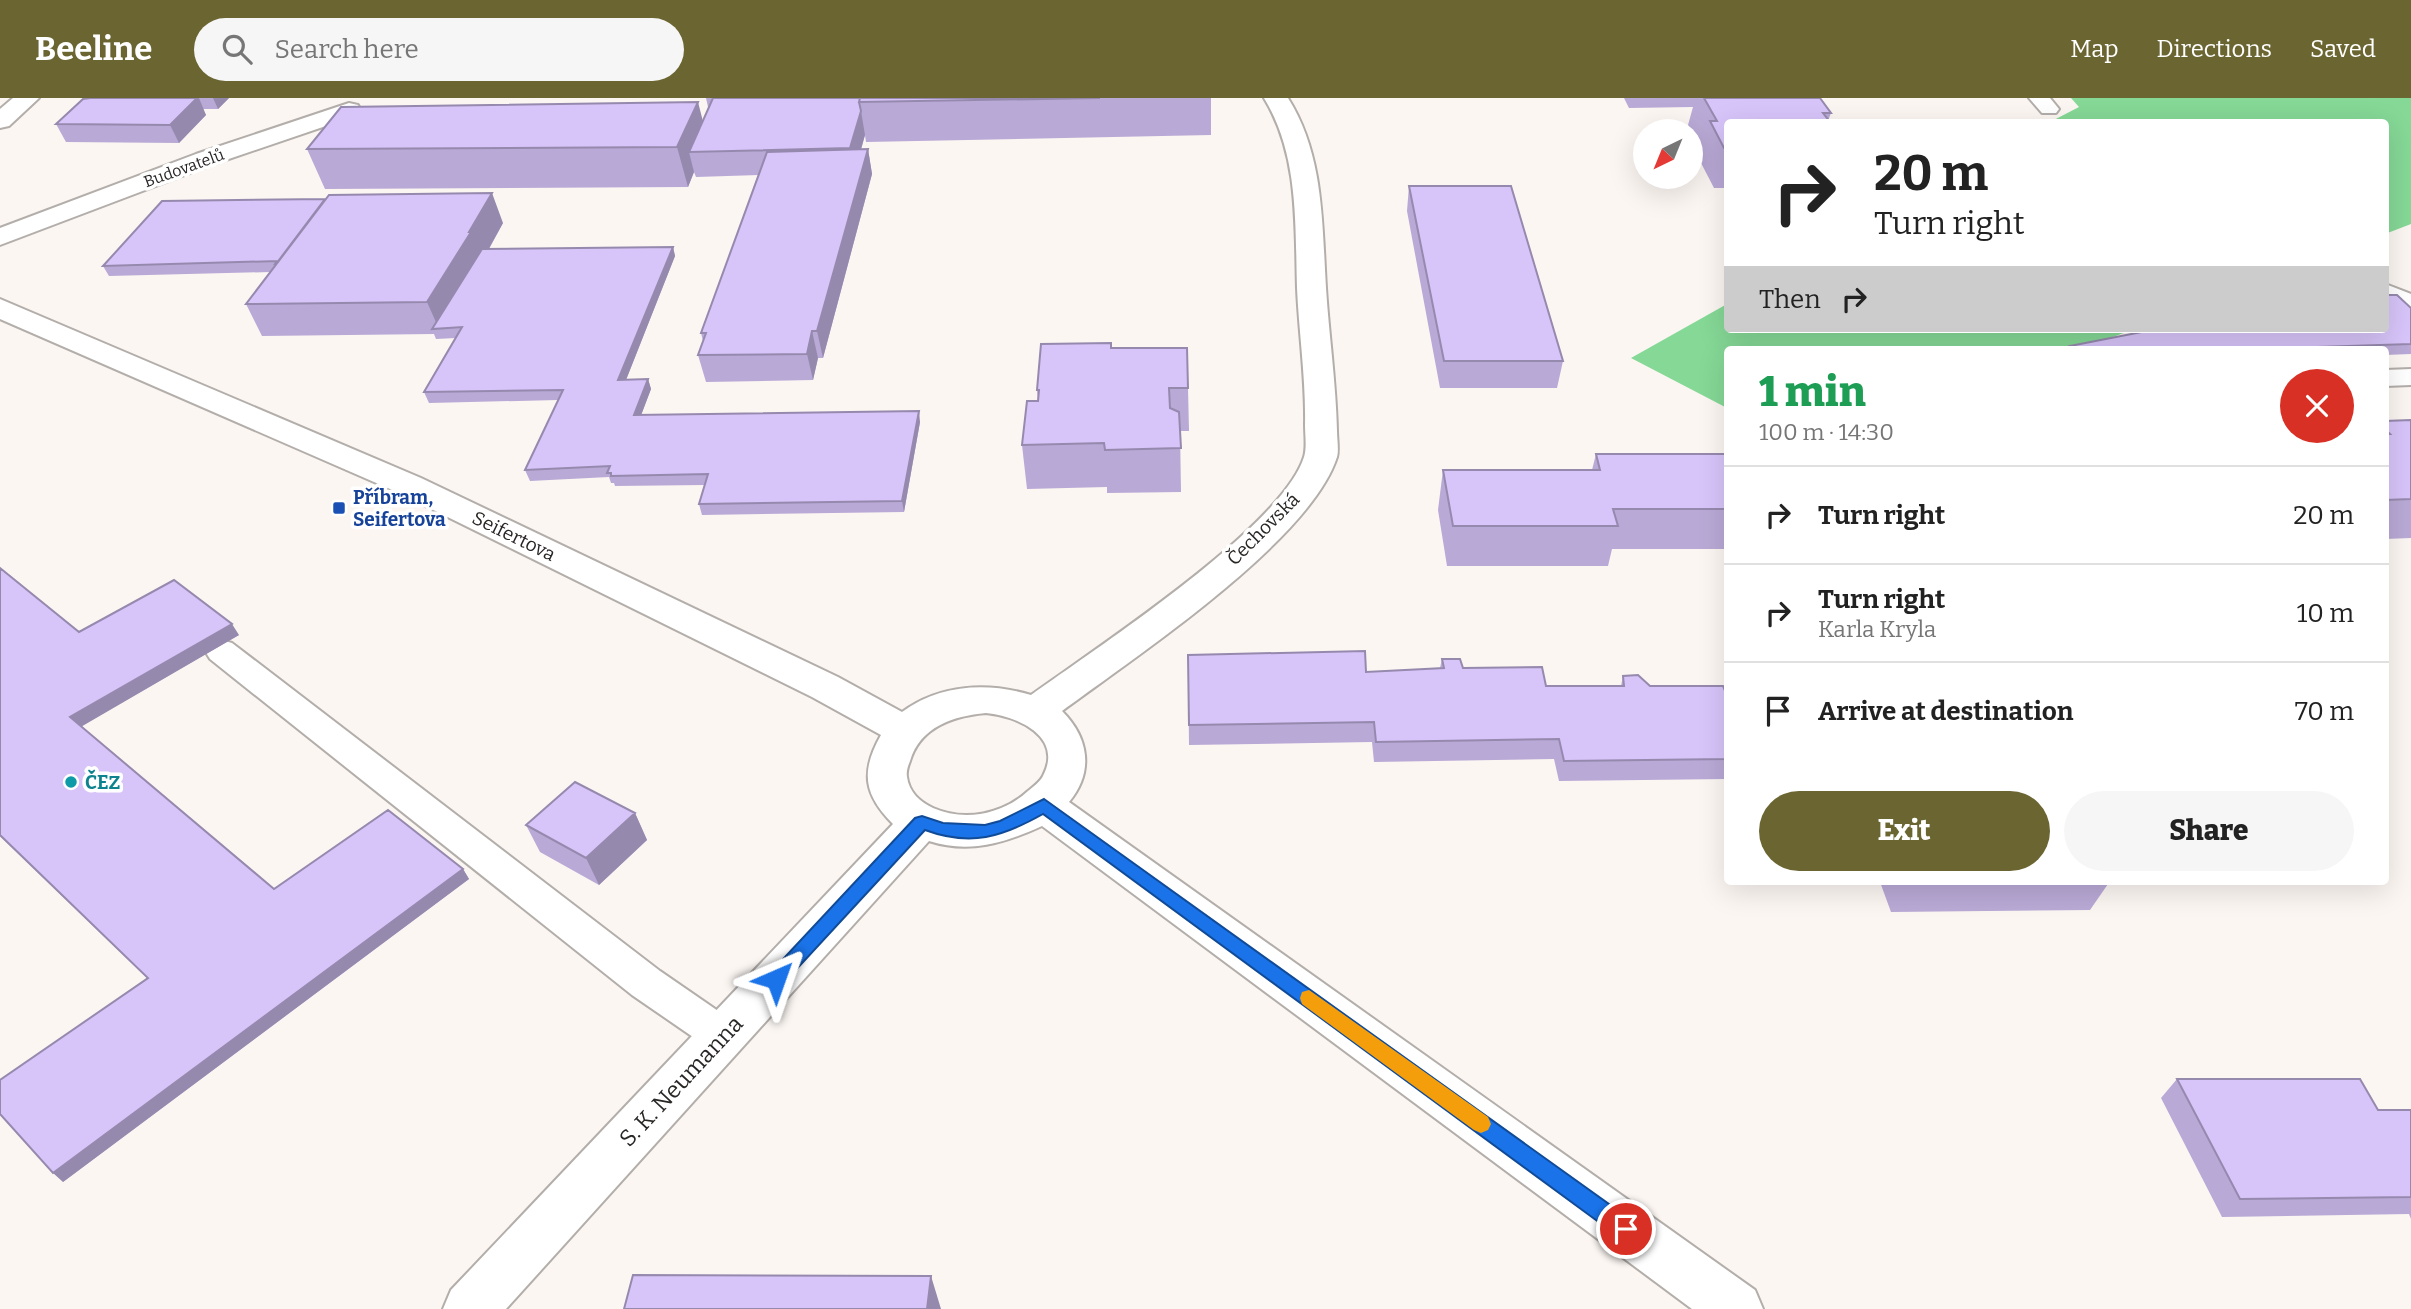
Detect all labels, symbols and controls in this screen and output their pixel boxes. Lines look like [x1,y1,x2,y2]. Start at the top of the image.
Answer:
search box [194,18,684,81]
text: Beeline [35,29,152,69]
icon: search [218,30,256,68]
text: Search here [274,34,419,65]
text: Map [2070,35,2119,63]
text: Directions [2157,35,2272,63]
text: Saved [2310,35,2376,63]
north arrow [1633,119,1703,189]
map controls [1633,119,1703,189]
text: 20 m [1874,144,1988,203]
street label: Budovatelů [141,145,227,191]
icon: right [1759,147,1850,238]
text: Turn right [1874,204,2025,242]
icon: right [1835,280,1873,318]
text: Then [1759,284,1821,315]
text: 1 min [1759,367,1866,417]
button: close [2280,369,2354,443]
text: 100 m · 14:30 [1759,418,1894,446]
place label: Příbram, Seifertova [353,486,446,531]
street label: Čechovská [1222,488,1304,570]
icon: right [1759,496,1797,534]
marker: Příbram, Seifertova [331,500,347,516]
text: Turn right [1818,500,1945,531]
text: 20 m [2293,500,2354,531]
street label: Seifertova [469,506,560,566]
text: Turn right [1818,584,1945,615]
icon: right [1759,594,1797,632]
text: 10 m [2297,598,2354,629]
text: Karla Kryla [1818,615,1936,643]
icon: arrive [1759,692,1797,730]
text: Arrive at destination [1818,696,2073,727]
text: 70 m [2295,696,2354,727]
place label: ČEZ [85,769,121,794]
marker: ČEZ [63,774,79,790]
button: Exit [1759,791,2050,871]
button: Share [2064,791,2354,871]
position arrow [739,942,813,1016]
street label: S. K. Neumanna [613,1009,749,1152]
pin [1596,1199,1656,1259]
icon: arrive [1607,1210,1645,1248]

